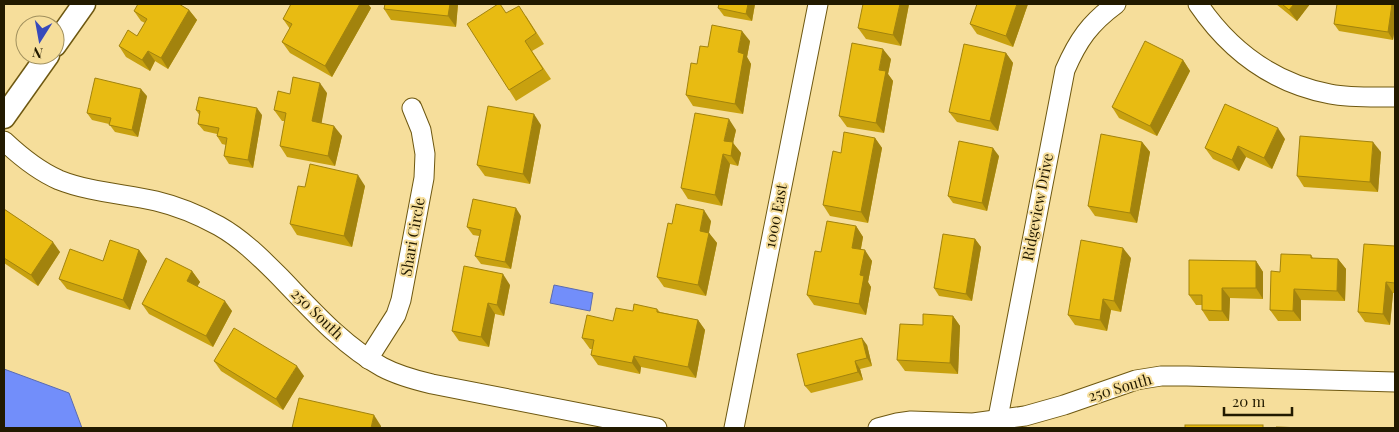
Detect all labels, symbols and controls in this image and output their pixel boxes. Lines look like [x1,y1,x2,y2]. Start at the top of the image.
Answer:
north arrow [15,15,65,65]
text: N [31,43,44,64]
street label: Ridgeview Drive [1017,151,1057,262]
street label: 1000 East [759,181,791,250]
street label: Shari Circle [395,196,429,278]
street label: 250 South [287,283,348,343]
street label: 250 South [1086,368,1154,406]
scale bar [1224,384,1292,416]
text: 20 m [1232,391,1266,411]

